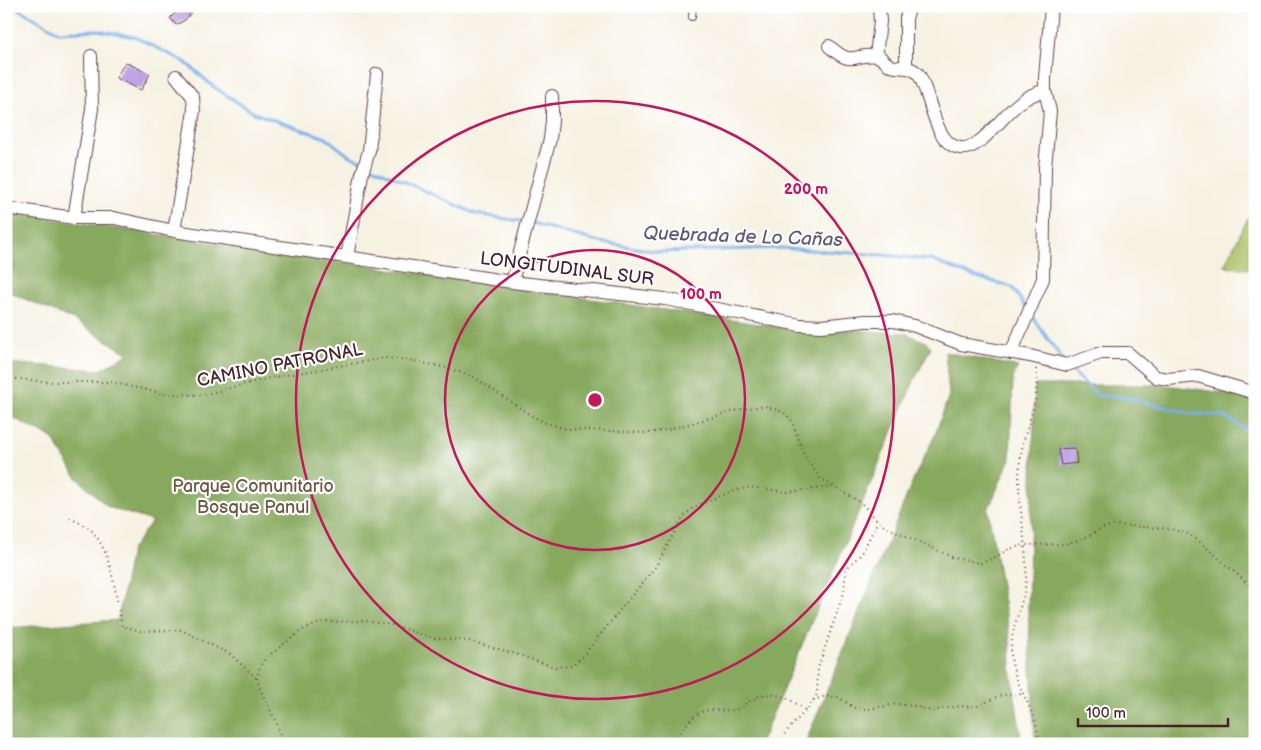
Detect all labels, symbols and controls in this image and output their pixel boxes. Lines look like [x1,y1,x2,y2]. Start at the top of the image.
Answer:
text: 200 m [784,180,828,199]
water label: Quebrada de Lo Cañas [643,222,844,252]
street label: LONGITUDINAL SUR [479,248,655,290]
text: 100 m [680,285,722,304]
street label: CAMINO PATRONAL [195,338,365,391]
centre of rings [586,391,604,409]
park label: Parque Comunitario Bosque Panul [172,476,334,518]
scale bar [1078,695,1228,727]
text: 100 m [1086,704,1126,723]

